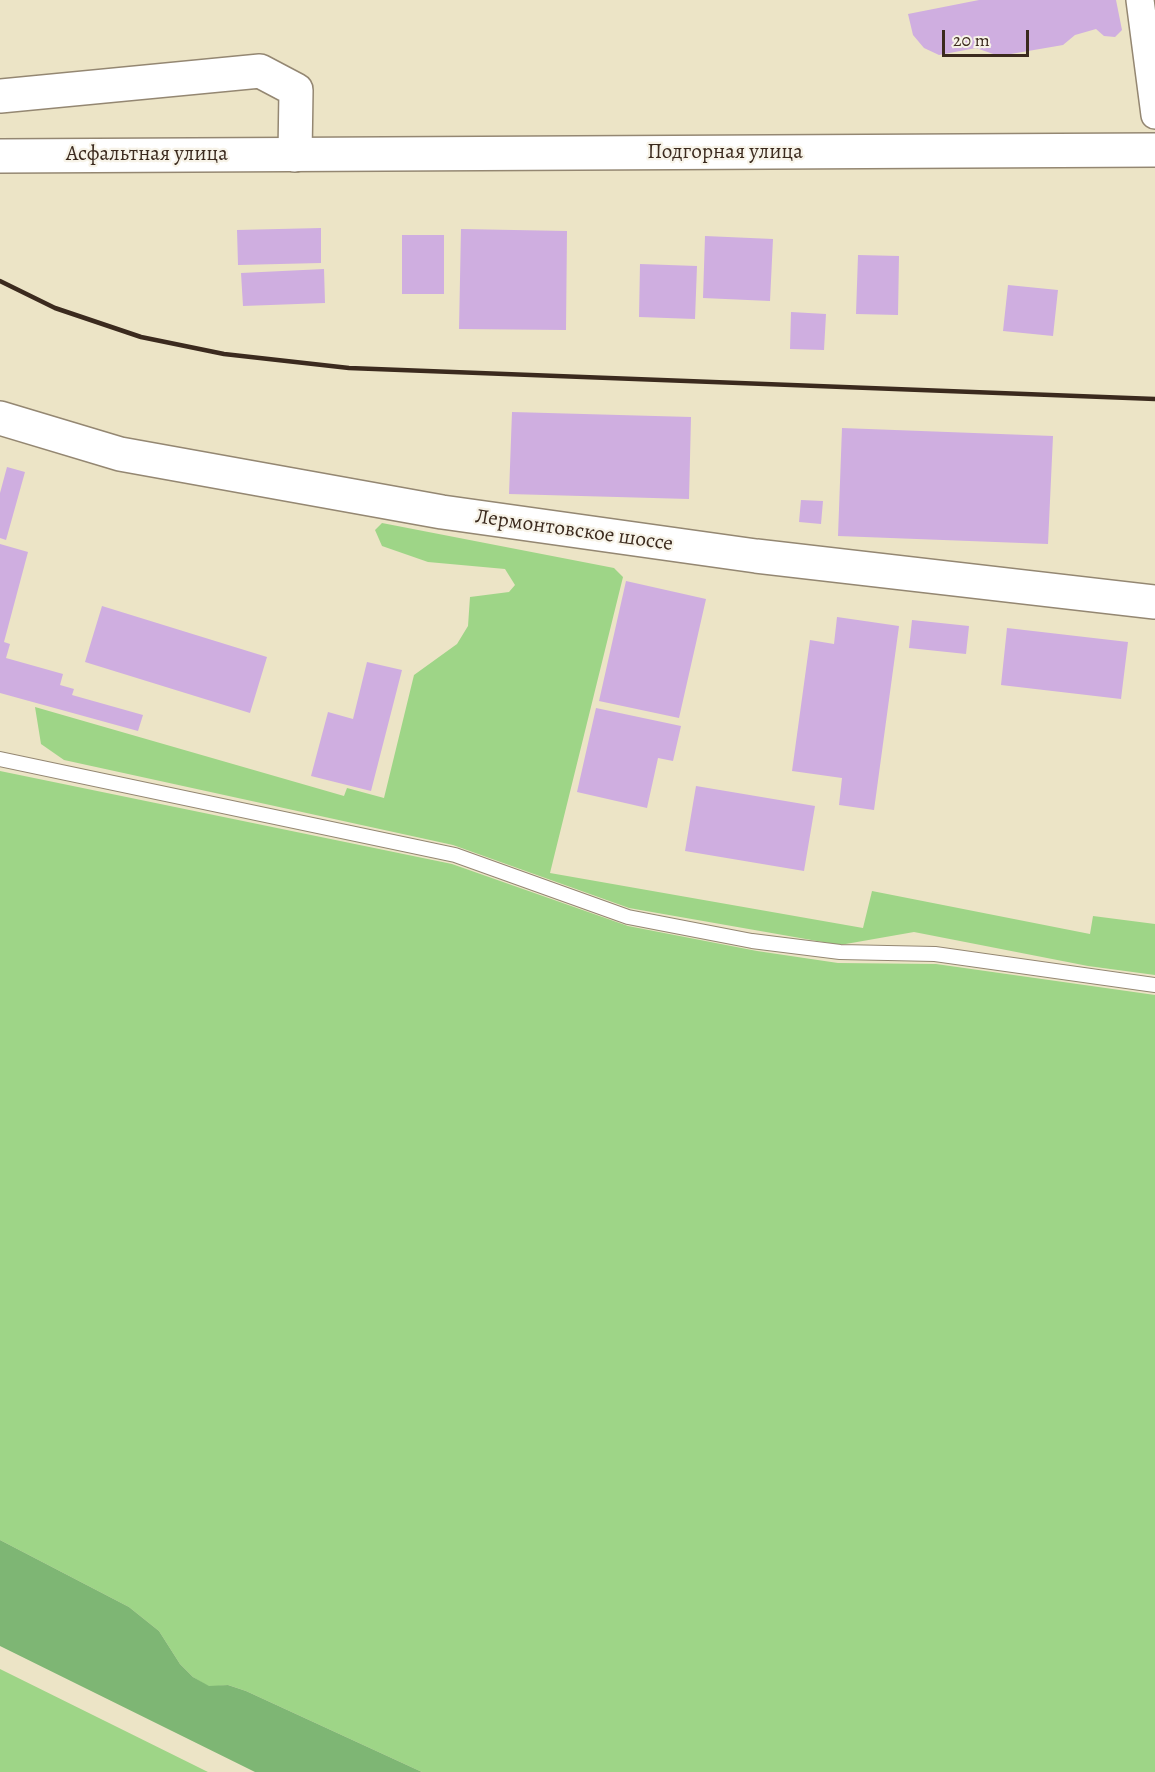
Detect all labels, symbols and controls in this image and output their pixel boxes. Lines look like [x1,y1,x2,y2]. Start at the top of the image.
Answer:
scale bar [945,18,1032,56]
text: 20 m [953,28,990,52]
street label: Подгорная улица [647,140,803,166]
street label: Асфальтная улица [66,142,228,168]
street label: Лермонтовское шоссе [473,505,675,557]

